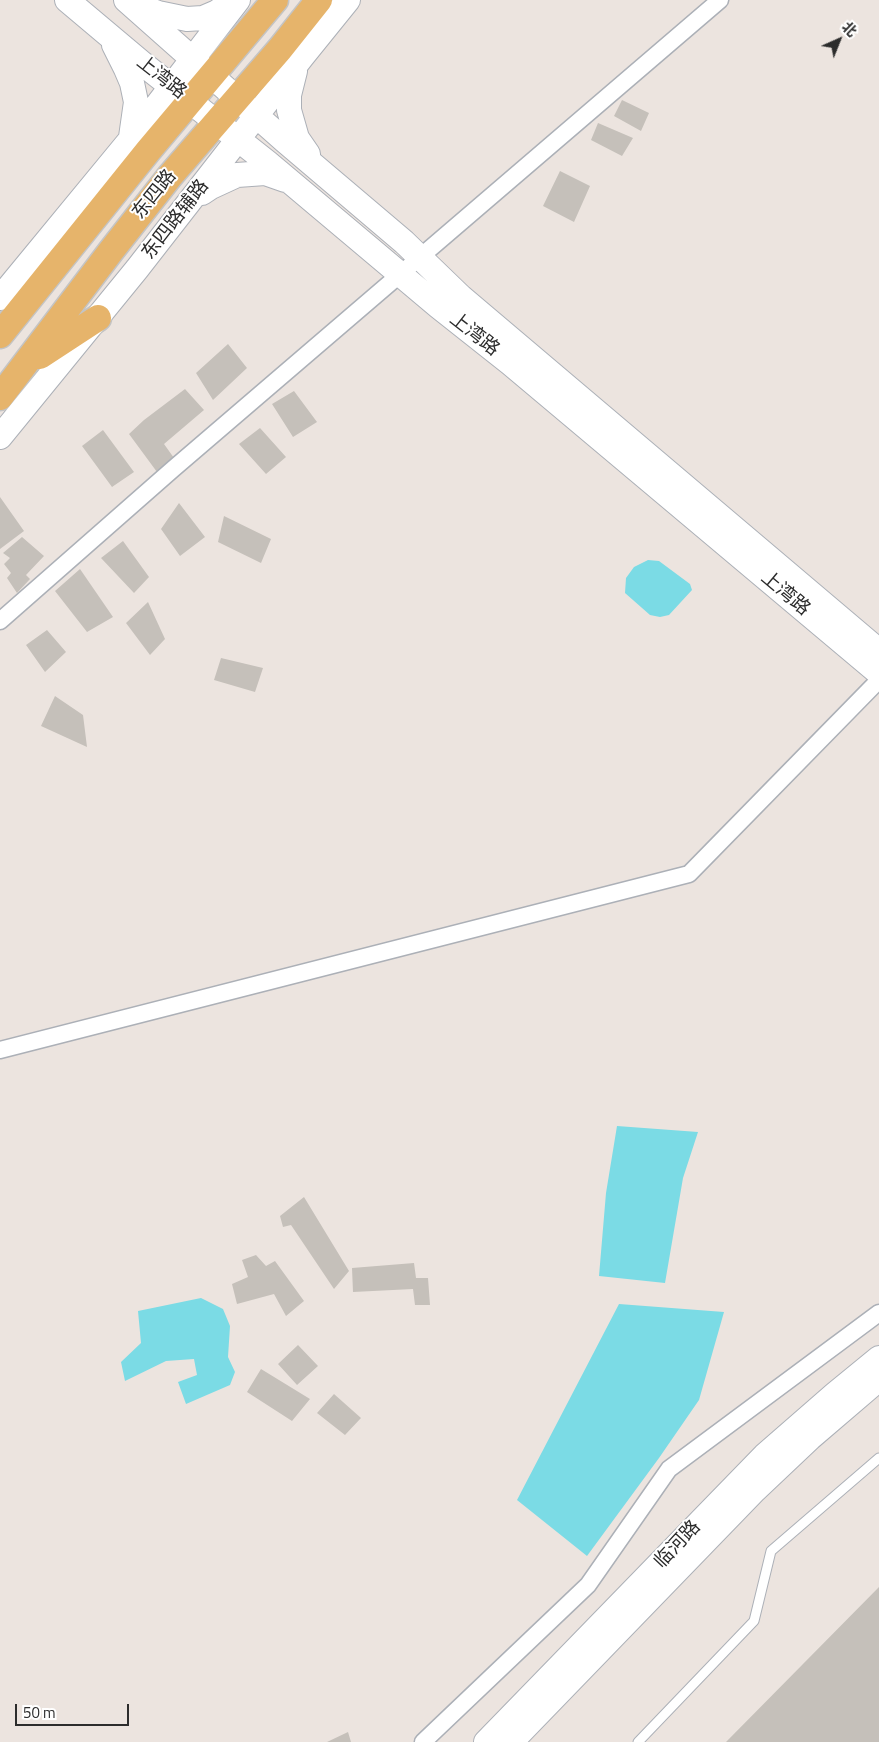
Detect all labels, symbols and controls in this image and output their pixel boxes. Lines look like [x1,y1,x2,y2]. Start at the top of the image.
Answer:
north arrow [814,15,864,65]
text: 北 [837,16,862,41]
street label: 上湾路 [132,51,190,105]
street label: 东四路 [128,166,182,224]
street label: 东四路辅路 [138,176,214,264]
street label: 上湾路 [445,308,503,362]
street label: 上湾路 [756,567,814,621]
street label: 临河路 [650,1516,706,1574]
scale bar [18,1694,131,1726]
text: 50 m [23,1701,56,1724]

